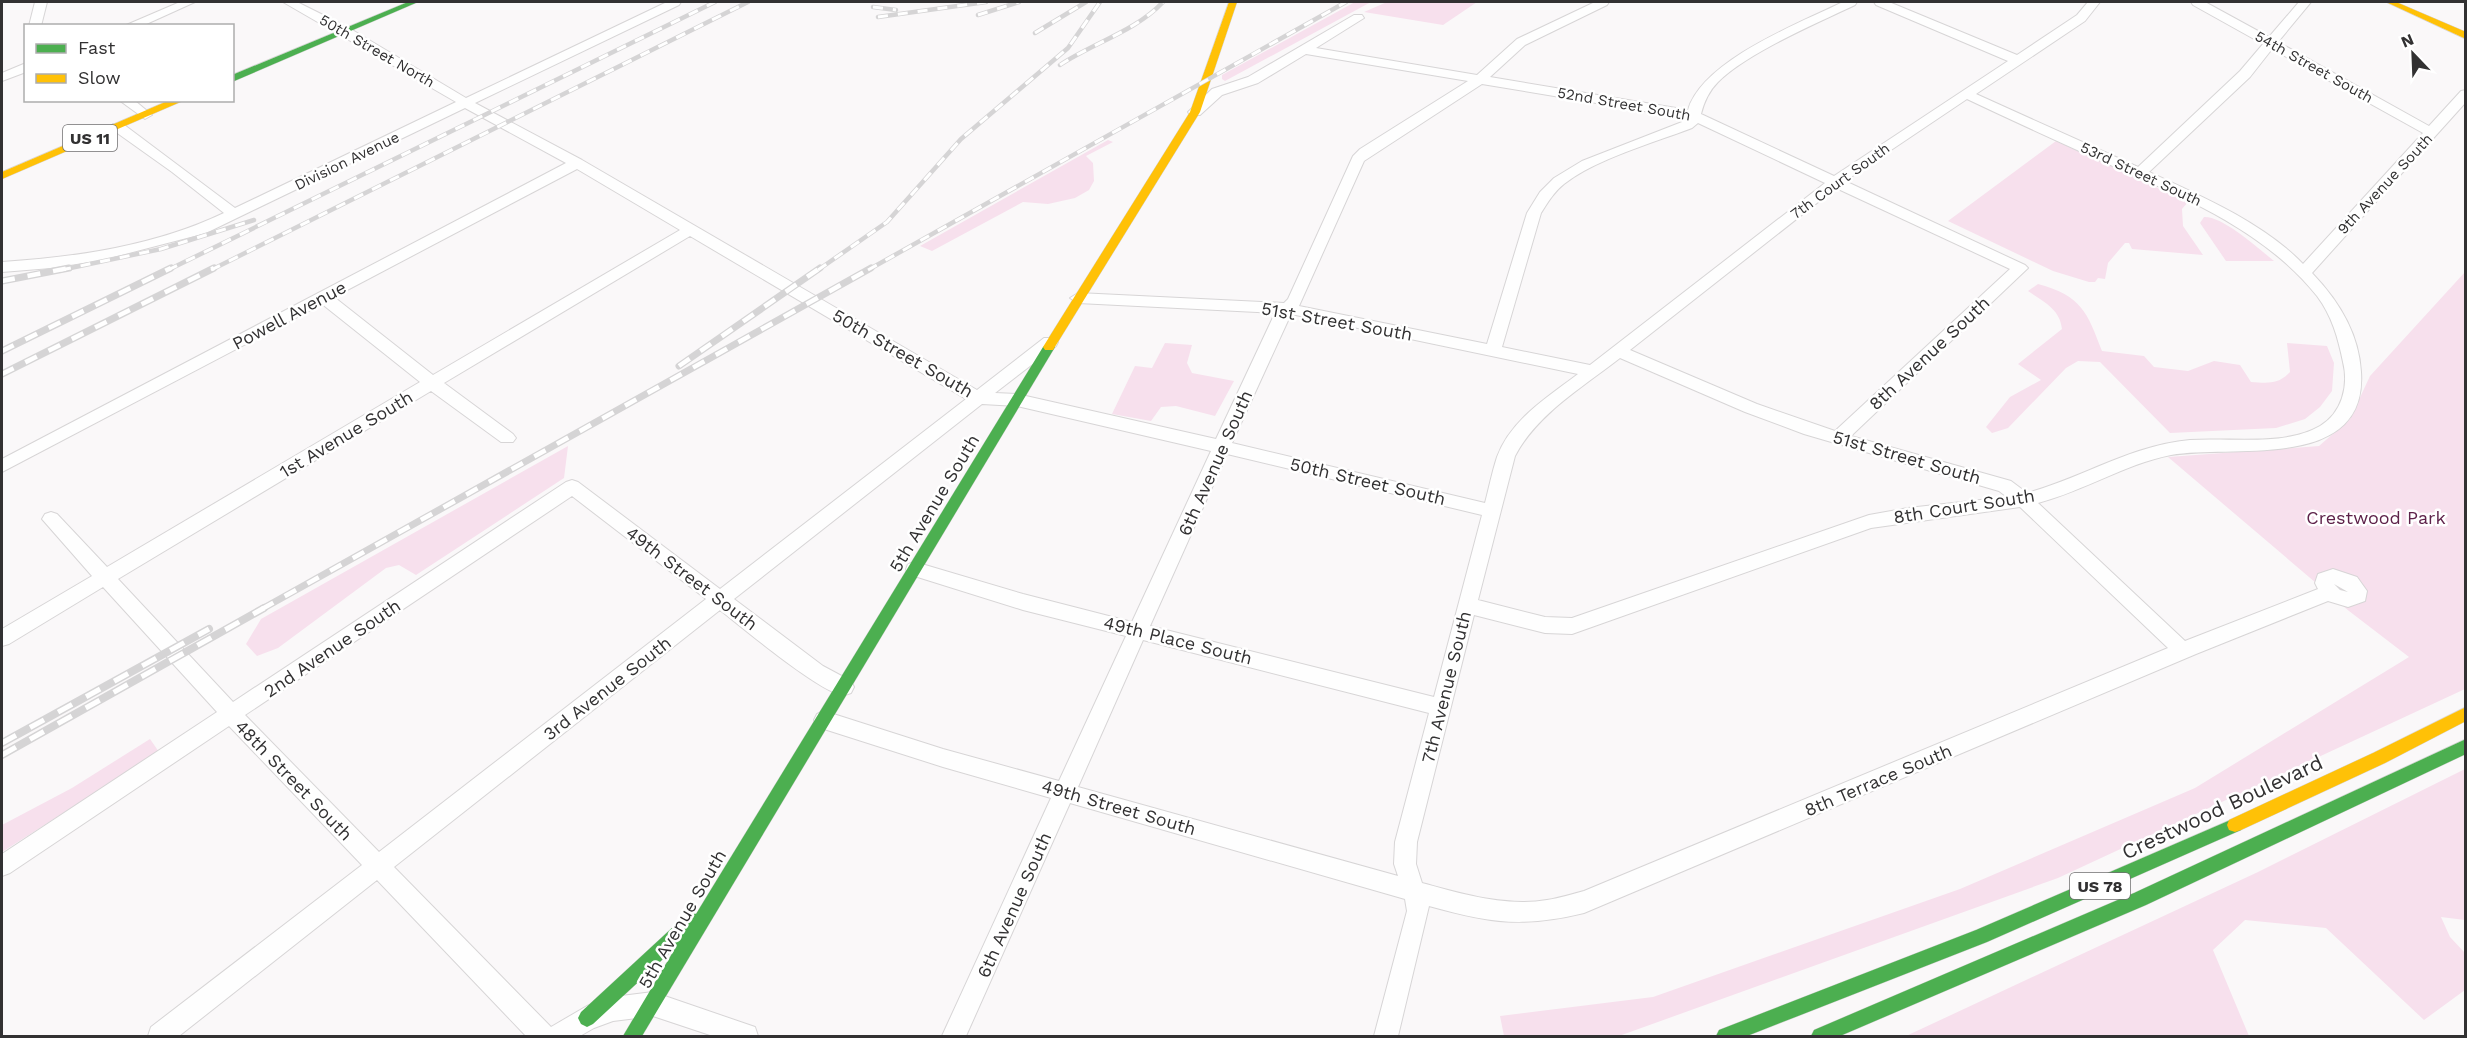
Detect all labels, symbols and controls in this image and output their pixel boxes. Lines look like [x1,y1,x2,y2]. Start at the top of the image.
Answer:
street label: 50th Street North [316,11,438,91]
legend [24,24,234,102]
north arrow [2383,24,2443,84]
street label: 54th Street South [2252,27,2376,107]
text: N [2398,30,2417,52]
text: Fast [78,37,116,58]
text: Slow [78,67,121,88]
street label: 52nd Street South [1556,83,1692,125]
road number: US 11 [63,125,117,151]
street label: Division Avenue [292,128,402,194]
street label: 9th Avenue South [2334,130,2436,238]
street label: 53rd Street South [2078,138,2204,210]
street label: 7th Court South [1787,139,1893,223]
street label: Powell Avenue [228,276,350,354]
street label: 8th Avenue South [1864,292,1994,414]
street label: 51st Street South [1260,297,1414,345]
street label: 50th Street South [829,304,977,402]
street label: 1st Avenue South [276,386,416,482]
street label: 6th Avenue South [1173,387,1257,539]
street label: 51st Street South [1831,426,1983,488]
street label: 5th Avenue South [885,431,983,575]
street label: 50th Street South [1288,453,1448,509]
street label: 8th Court South [1892,484,2036,528]
park label: Crestwood Park [2306,507,2446,528]
street label: 49th Street South [622,522,762,634]
street label: 2nd Avenue South [260,594,404,702]
street label: 7th Avenue South [1417,609,1475,765]
street label: 49th Place South [1102,611,1254,669]
street label: 3rd Avenue South [539,632,675,744]
street label: 48th Street South [231,715,357,845]
street label: 8th Terrace South [1801,739,1955,821]
street label: Crestwood Boulevard [2118,749,2326,865]
street label: 49th Street South [1040,775,1198,839]
street label: 6th Avenue South [972,829,1056,981]
street label: 5th Avenue South [634,846,730,992]
road number: US 78 [2070,873,2130,899]

